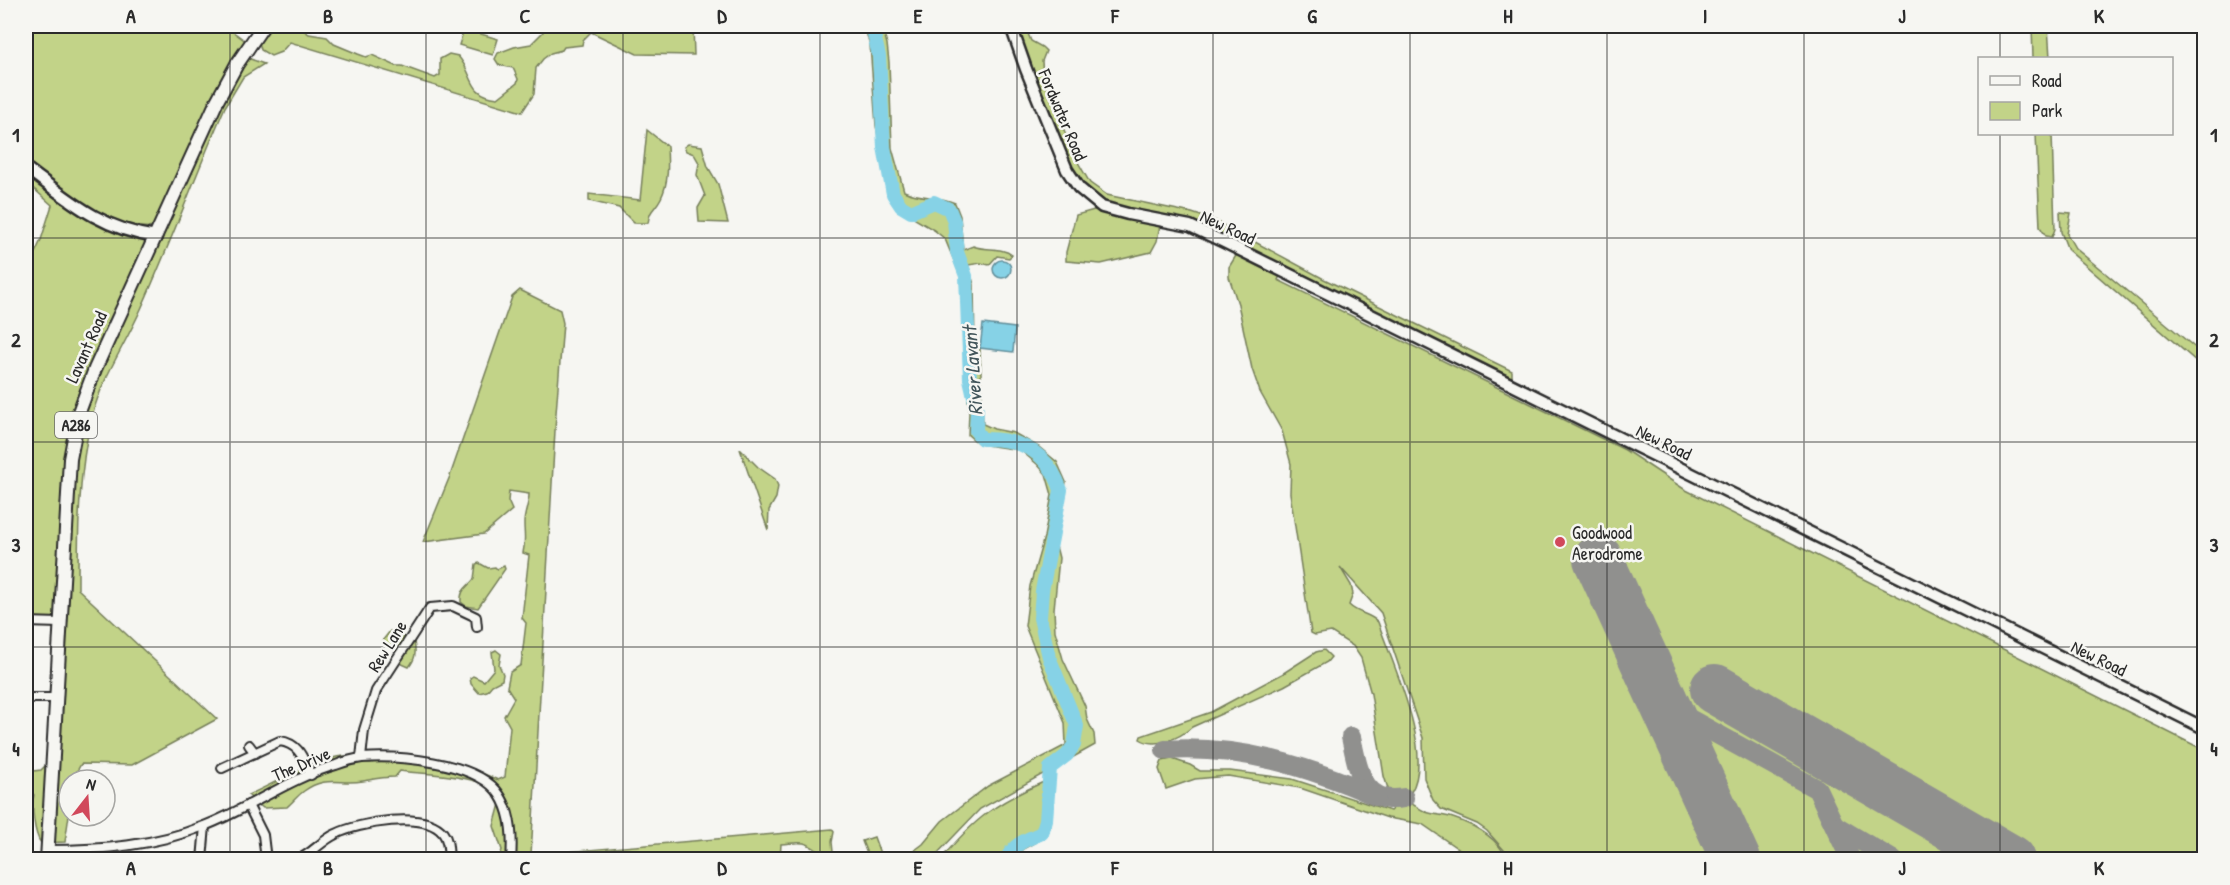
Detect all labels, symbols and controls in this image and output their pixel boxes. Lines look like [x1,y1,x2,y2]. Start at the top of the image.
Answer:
text: A [126,2,136,29]
text: B [323,2,333,29]
text: C [520,2,531,29]
text: D [717,2,727,29]
text: E [914,2,923,29]
text: F [1110,2,1120,29]
text: G [1307,2,1317,29]
text: H [1503,2,1513,29]
text: I [1703,2,1707,29]
text: J [1898,2,1906,29]
text: K [2094,2,2105,29]
legend [1978,57,2173,135]
street label: Fordwater Road [1032,64,1094,165]
text: Road [2032,68,2062,93]
text: Park [2032,98,2063,123]
text: 1 [12,121,20,148]
text: 1 [2210,121,2218,148]
street label: New Road [1196,203,1260,251]
street label: Lavant Road [59,307,113,387]
water label: River Lavant [955,323,989,416]
text: 2 [11,326,21,353]
text: 2 [2209,326,2219,353]
road number: A286 [55,412,97,438]
street label: New Road [1632,418,1696,466]
place label: Goodwood Aerodrome [1572,520,1643,566]
text: 3 [12,531,21,558]
text: 3 [2210,531,2219,558]
marker: Goodwood Aerodrome [1553,535,1567,549]
street label: Rew Lane [361,615,413,677]
street label: New Road [2067,634,2131,682]
text: 4 [12,735,20,762]
text: 4 [2210,735,2218,762]
street label: The Drive [268,741,334,787]
north arrow [57,768,117,828]
text: N [84,772,99,796]
text: A [126,854,136,881]
text: B [323,854,333,881]
text: C [520,854,531,881]
text: D [717,854,727,881]
text: E [914,854,923,881]
text: F [1110,854,1120,881]
text: G [1307,854,1317,881]
text: H [1503,854,1513,881]
text: I [1703,854,1707,881]
text: J [1898,854,1906,881]
text: K [2094,854,2105,881]

